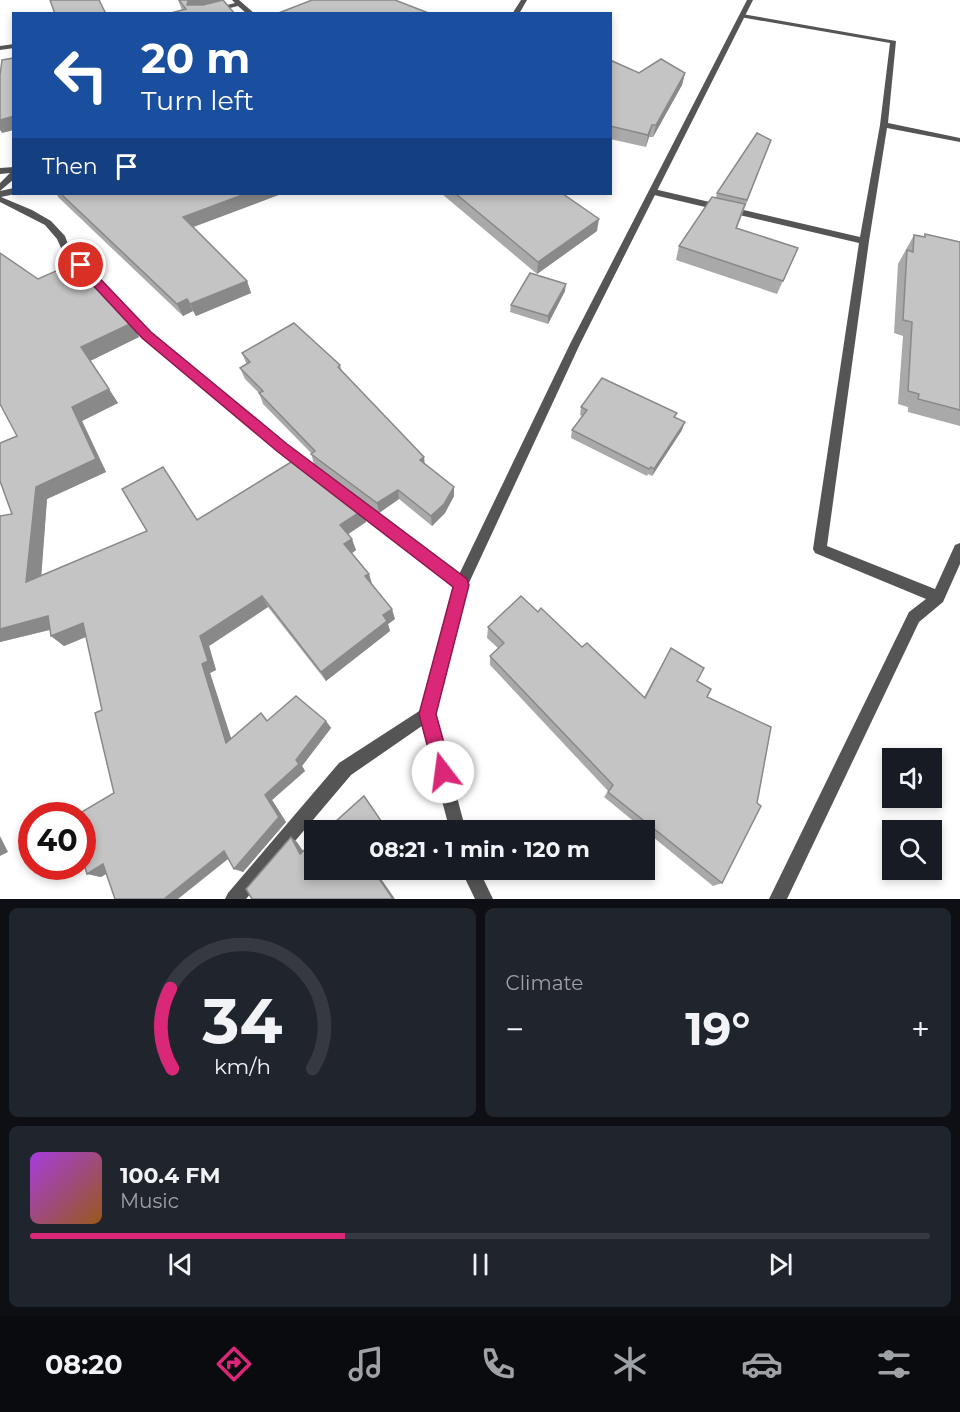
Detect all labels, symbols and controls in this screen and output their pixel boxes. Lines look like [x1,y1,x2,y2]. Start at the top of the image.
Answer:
text: 20 m [141,32,250,84]
icon: left [42,36,120,114]
text: Turn left [141,84,254,117]
icon: arrive [110,150,143,183]
text: Then [42,153,98,180]
pin [55,239,106,290]
icon: arrive [64,248,97,281]
position arrow [411,740,475,804]
map controls [882,748,942,880]
button: sound [882,748,942,808]
speed limit sign: 40 [18,802,96,880]
button: search [882,820,942,880]
text: 08:21 · 1 min · 120 m [369,836,590,863]
text: Climate [506,971,583,995]
text: 34 [201,983,282,1059]
text: 19° [685,1001,750,1056]
text: − [506,1009,524,1049]
text: + [911,1009,930,1049]
text: km/h [214,1054,271,1080]
text: 100.4 FM [120,1162,220,1189]
text: Music [120,1189,179,1213]
icon: previous [164,1248,197,1281]
icon: pause [464,1248,497,1281]
icon: next [764,1248,797,1281]
icon: directions [213,1343,255,1385]
icon: music [345,1343,387,1385]
icon: phone [477,1343,519,1385]
icon: climate [609,1343,651,1385]
icon: car [741,1343,783,1385]
icon: filters [873,1343,915,1385]
text: 08:20 [45,1348,123,1381]

